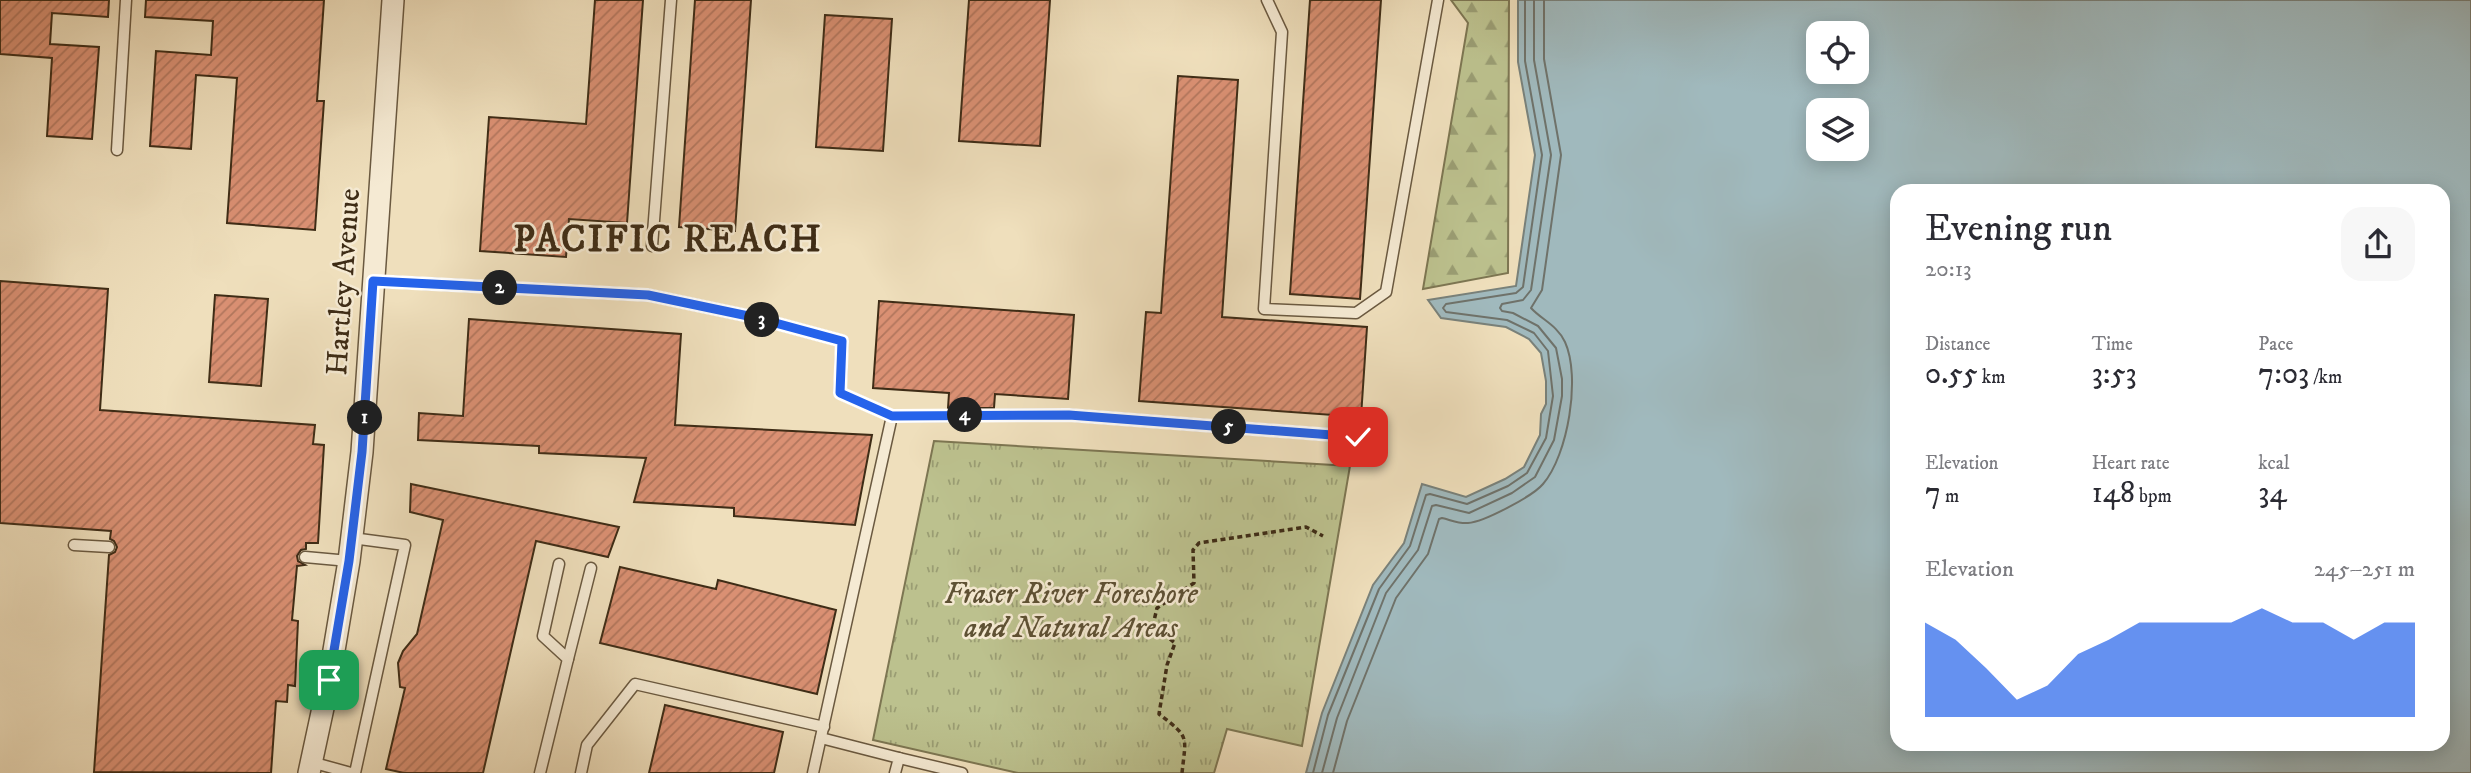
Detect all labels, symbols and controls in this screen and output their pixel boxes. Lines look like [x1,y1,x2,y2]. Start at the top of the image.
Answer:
map controls [1806,21,1869,161]
button: locate [1806,21,1869,84]
button: layers [1806,98,1869,161]
street label: Hartley Avenue [319,187,369,377]
text: Evening run [1925,205,2112,253]
button: share [2341,207,2415,281]
district label: PACIFIC REACH [513,217,823,264]
text: 20:13 [1925,255,1972,284]
pin: 2 [482,270,518,306]
text: 2 [495,276,504,299]
pin: 3 [744,302,780,338]
text: 3 [758,308,765,331]
text: Distance [1925,333,1990,356]
text: Time [2092,333,2133,356]
text: Pace [2258,333,2293,356]
text: 0.55 [1925,356,1978,393]
text: 3:53 [2092,356,2137,393]
text: 7:03 [2258,356,2309,393]
text: km [1978,366,2006,389]
text: /km [2309,366,2342,389]
pin: 4 [948,398,982,432]
pin: 1 [348,400,382,436]
text: 4 [959,403,970,426]
text: 1 [361,406,368,429]
pin [1328,407,1388,467]
pin: 5 [1212,410,1246,444]
text: 5 [1224,415,1233,438]
icon: check [1339,418,1377,456]
text: Elevation [1925,452,1999,475]
text: Heart rate [2092,452,2170,475]
text: kcal [2258,452,2290,475]
text: 7 [1925,475,1941,512]
text: 148 [2092,475,2135,512]
text: 34 [2258,475,2287,512]
text: m [1941,485,1959,508]
text: bpm [2135,485,2172,508]
text: Elevation [1925,555,2014,584]
text: 245–251 m [2314,555,2415,584]
park label: Fraser River Foreshore and Natural Areas [944,576,1198,647]
pin [299,650,359,710]
icon: arrive [310,661,348,699]

